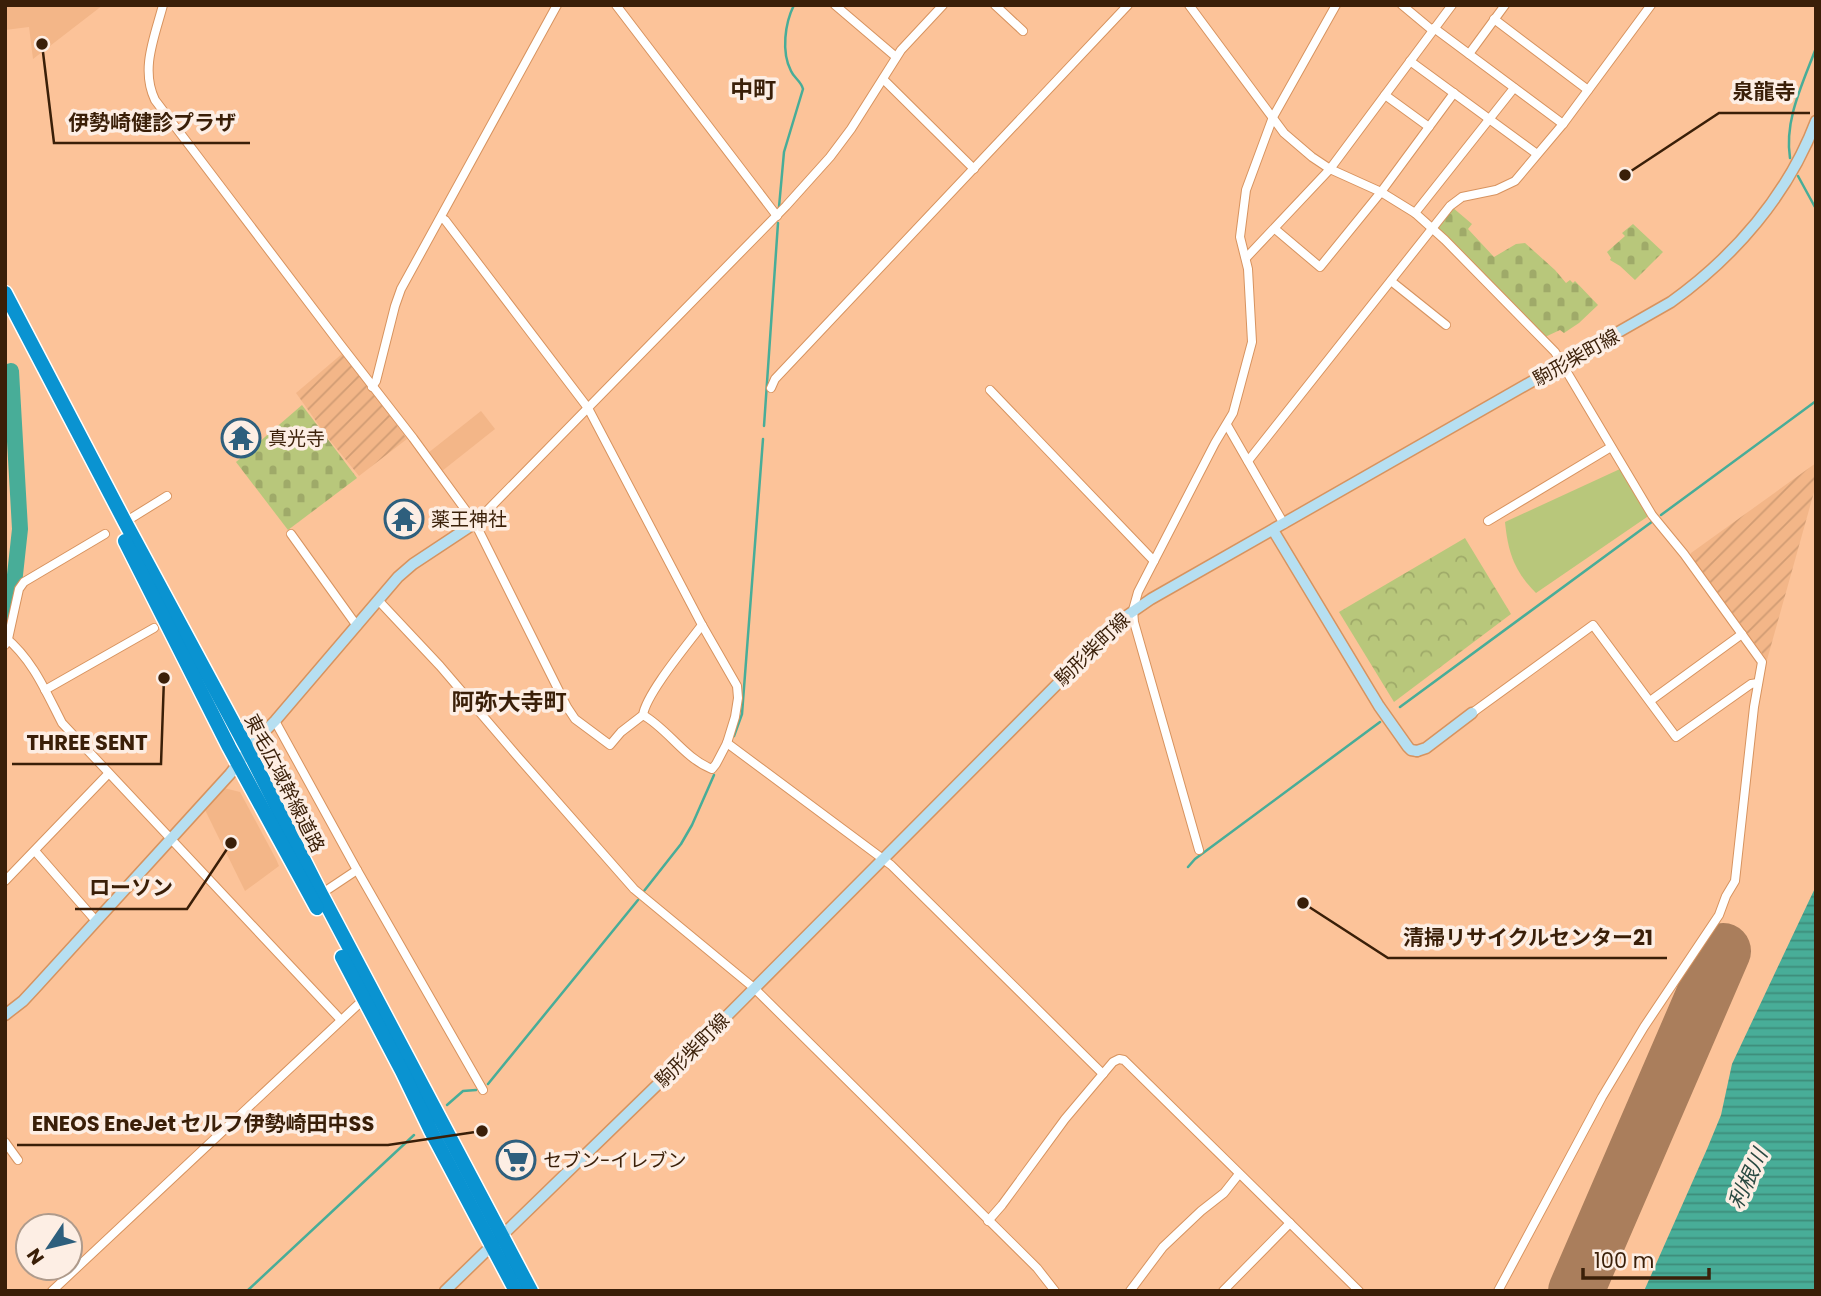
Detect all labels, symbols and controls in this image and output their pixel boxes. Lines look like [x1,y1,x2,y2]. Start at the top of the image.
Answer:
callout: 泉龍寺 [1719,71,1810,113]
district label: 中町 [730,74,776,106]
text: 泉龍寺 [1733,77,1796,106]
callout: 伊勢崎健診プラザ [54,101,250,143]
text: 伊勢崎健診プラザ [68,108,236,137]
street label: 駒形柴町線 [1528,323,1624,392]
temple icon: 真光寺 [220,417,262,459]
place label: 真光寺 [268,425,325,452]
temple icon: 薬王神社 [383,498,425,540]
place label: 薬王神社 [431,506,507,533]
street label: 駒形柴町線 [1049,607,1136,692]
district label: 阿弥大寺町 [452,686,567,718]
street label: 東毛広域幹線道路 [238,709,331,857]
callout: THREE SENT [12,722,161,764]
text: THREE SENT [26,728,148,757]
callout: ローソン [75,867,187,909]
text: ローソン [89,873,173,902]
callout: 清掃リサイクルセンター21 [1388,916,1667,958]
text: 清掃リサイクルセンター21 [1403,923,1653,952]
street label: 駒形柴町線 [649,1007,735,1093]
callout: ENEOS EneJet セルフ伊勢崎田中SS [17,1103,388,1145]
text: ENEOS EneJet セルフ伊勢崎田中SS [32,1109,374,1138]
supermarket icon: セブン-イレブン [495,1139,537,1181]
water label: 利根川 [1721,1142,1775,1213]
place label: セブン-イレブン [543,1147,686,1174]
north arrow [14,1212,84,1282]
scale bar [1583,1236,1709,1280]
text: N [20,1243,51,1270]
text: 100 m [1594,1246,1654,1275]

